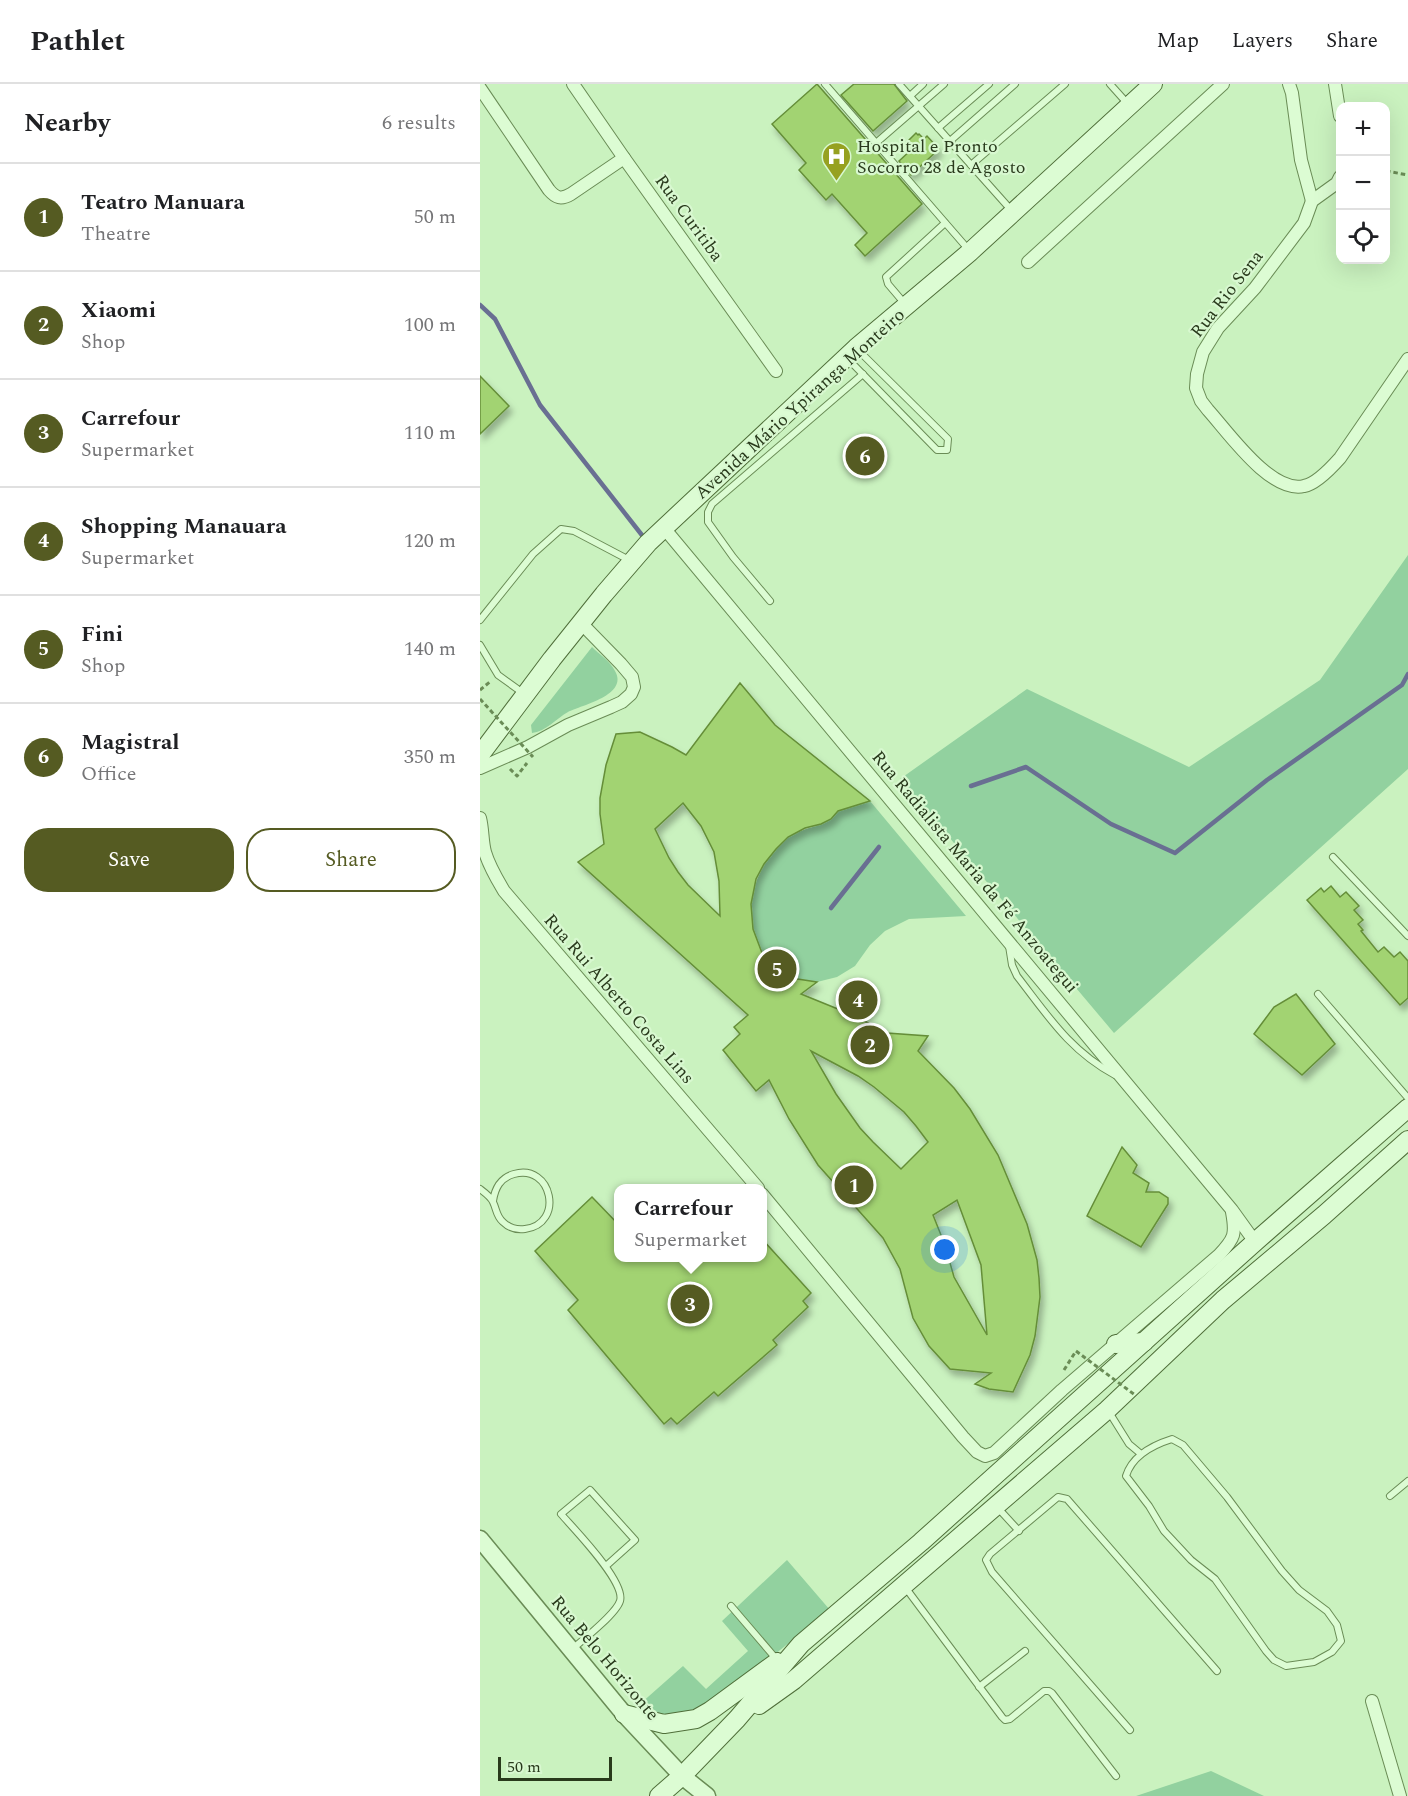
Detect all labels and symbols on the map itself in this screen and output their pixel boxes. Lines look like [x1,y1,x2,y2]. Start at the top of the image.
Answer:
place label: Hospital e Pronto Socorro 28 de Agosto [857,133,1026,181]
hospital icon: Hospital e Pronto Socorro 28 de Agosto [820,140,852,182]
street label: Rua Curitiba [648,169,730,267]
street label: Rua Rio Sena [1184,244,1270,344]
street label: Avenida Mário Ypiranga Monteiro [689,302,911,506]
pin: 6 [846,434,884,478]
street label: Rua Radialista Maria da Fé Anzoategui [865,745,1085,999]
street label: Rua Rui Alberto Costa Lins [537,908,701,1090]
pin: 5 [758,946,796,992]
pin: 4 [838,978,878,1022]
pin: 2 [850,1022,890,1068]
pin: 1 [834,1162,874,1208]
your location [930,1235,959,1264]
pin: 3 [670,1282,710,1326]
street label: Rua Belo Horizonte [544,1589,666,1727]
scale bar [498,1754,612,1782]

